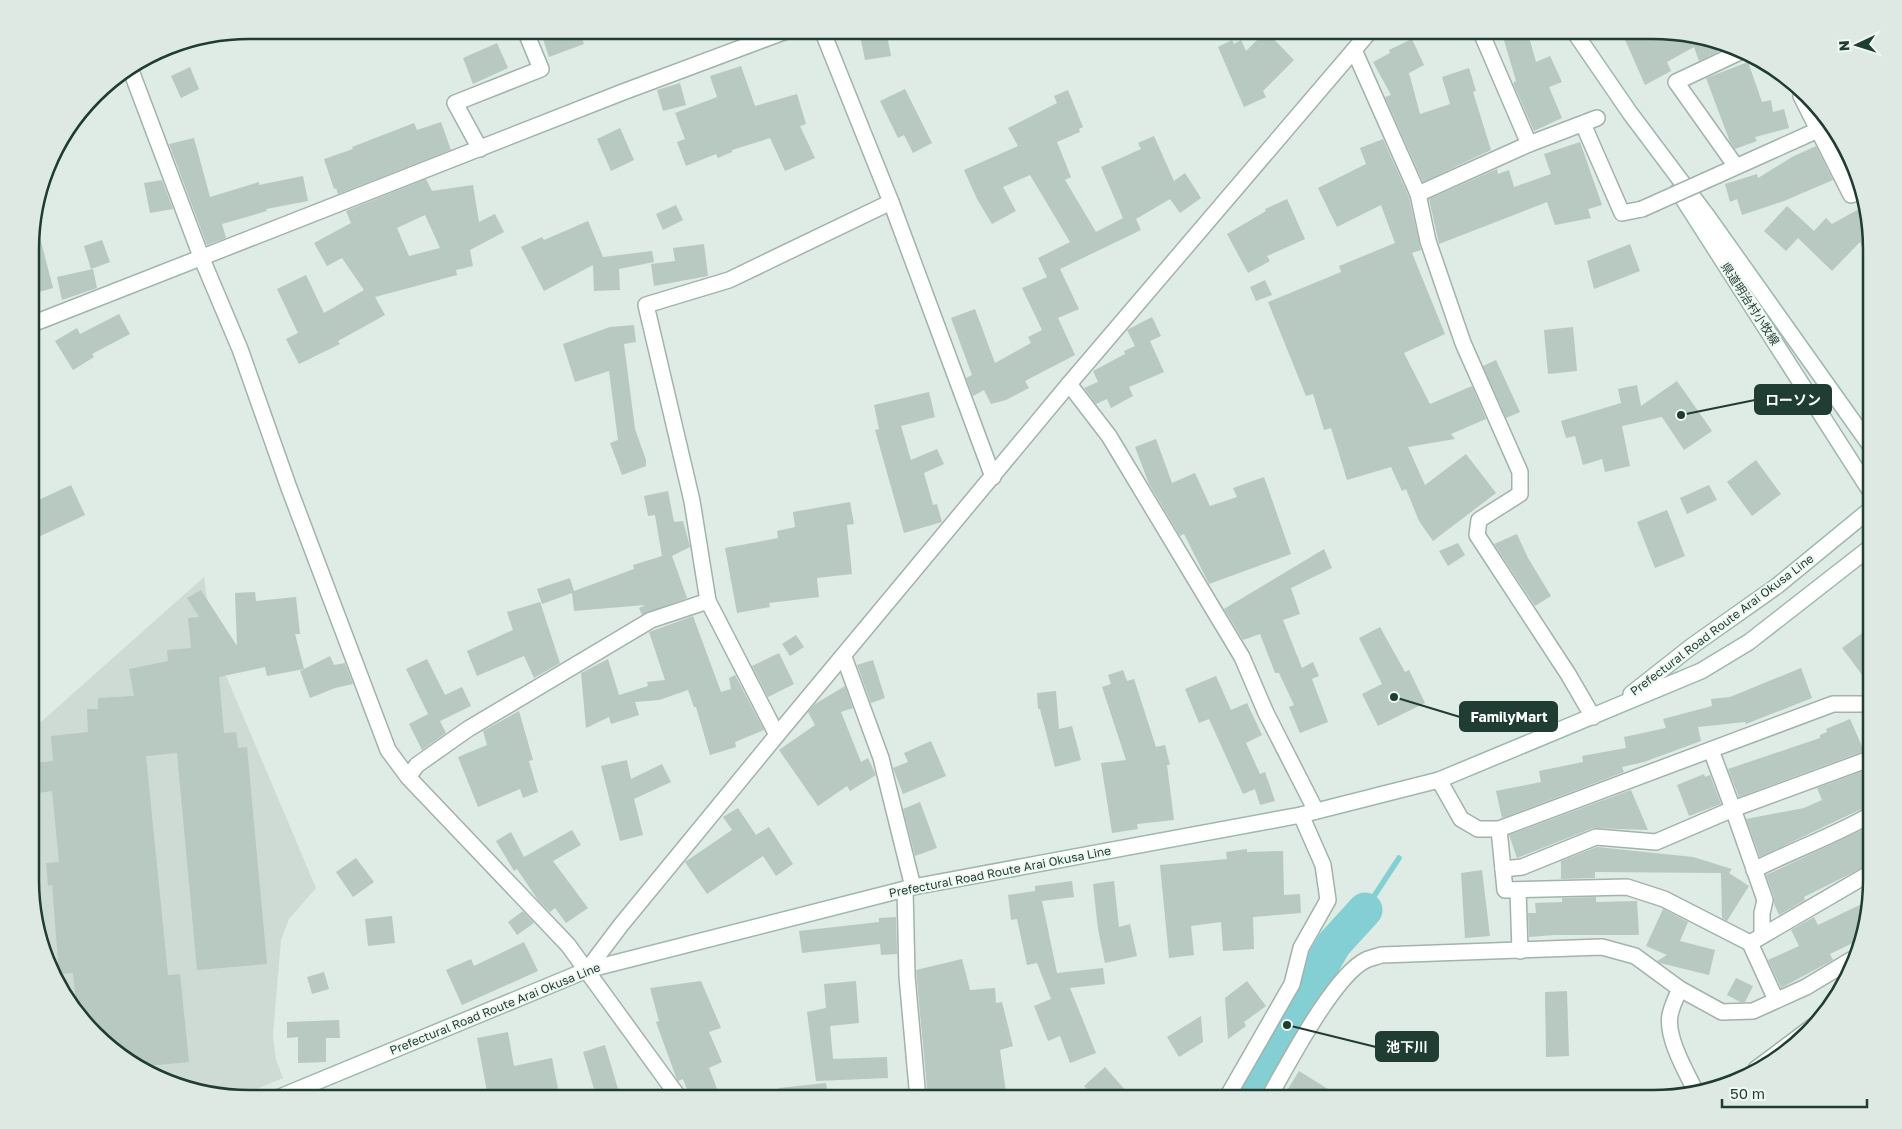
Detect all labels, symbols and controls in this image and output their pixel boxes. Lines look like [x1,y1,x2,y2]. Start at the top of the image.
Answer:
north arrow [1832,20,1882,70]
text: N [1835,40,1852,52]
street label: 県道明治村小牧線 [1718,259,1783,348]
callout: ローソン [1755,385,1831,414]
text: ローソン [1765,391,1821,408]
street label: Prefectural Road Route Arai Okusa Line [1627,551,1816,699]
callout: FamilyMart [1460,702,1557,731]
text: FamilyMart [1471,708,1548,725]
street label: Prefectural Road Route Arai Okusa Line [888,843,1112,900]
street label: Prefectural Road Route Arai Okusa Line [387,959,602,1058]
callout: 池下川 [1376,1032,1438,1061]
text: 池下川 [1386,1038,1428,1055]
scale bar [1722,1076,1867,1108]
text: 50 m [1730,1084,1765,1102]

